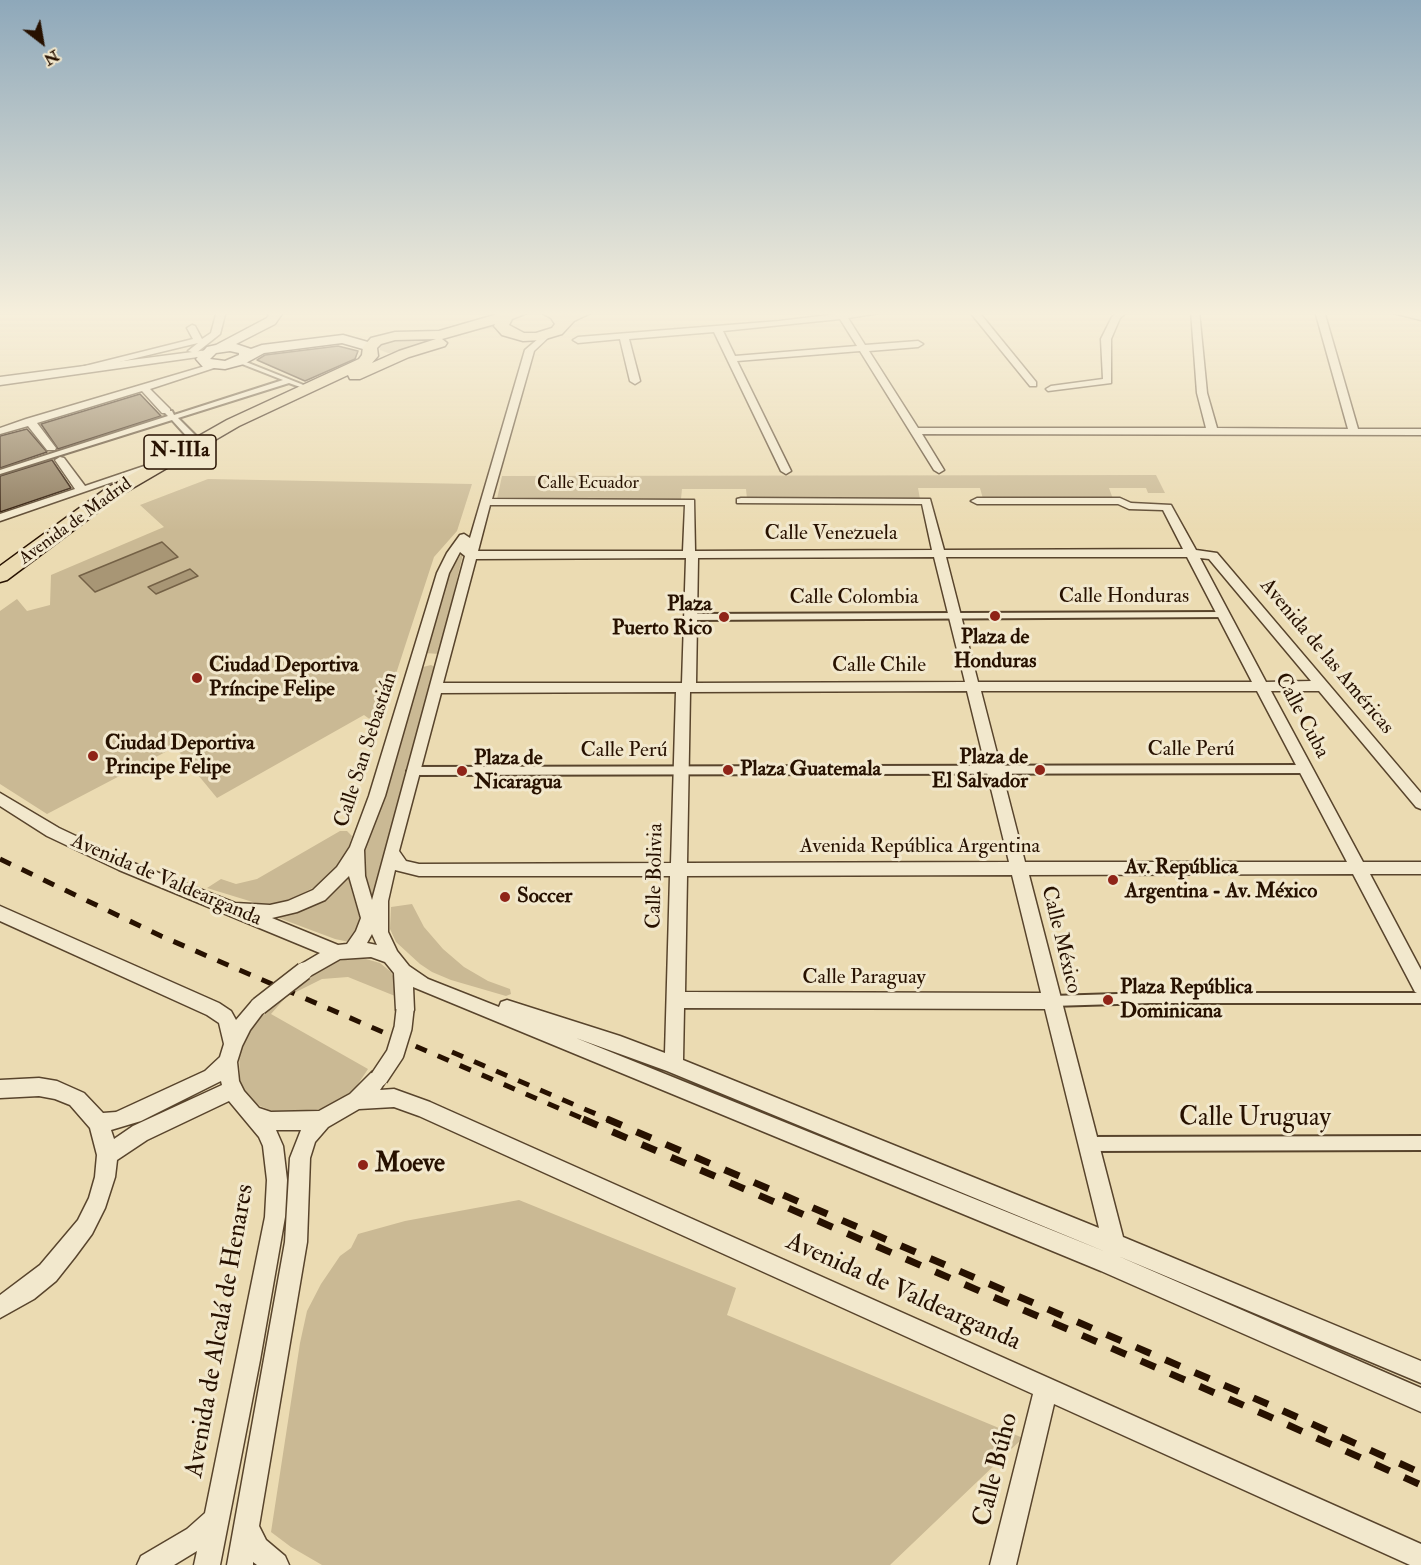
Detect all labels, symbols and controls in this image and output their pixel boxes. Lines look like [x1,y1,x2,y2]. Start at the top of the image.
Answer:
north arrow [12,12,72,72]
text: N [40,45,63,70]
road number: N-IIIa [144,435,216,469]
street label: Calle Ecuador [537,473,639,495]
street label: Avenida de Madrid [15,474,137,570]
street label: Calle Venezuela [764,521,898,547]
street label: Avenida de las Américas [1254,574,1398,740]
street label: Calle Honduras [1059,584,1189,610]
street label: Calle Colombia [789,585,919,611]
place label: Plaza Puerto Rico [612,592,712,642]
marker: Plaza de Honduras [988,609,1002,623]
marker: Plaza Puerto Rico [717,610,731,624]
place label: Plaza de Honduras [954,625,1036,675]
place label: Ciudad Deportiva Príncipe Felipe [209,653,359,703]
street label: Calle Chile [832,653,926,679]
street label: Calle San Sebastián [330,669,404,831]
street label: Calle Cuba [1268,669,1334,763]
marker: Ciudad Deportiva Príncipe Felipe [190,671,204,685]
place label: Ciudad Deportiva Principe Felipe [105,731,255,781]
street label: Calle Perú [1147,737,1235,763]
street label: Calle Perú [580,738,668,764]
place label: Plaza de El Salvador [932,745,1028,795]
place label: Plaza de Nicaragua [474,746,562,796]
marker: Ciudad Deportiva Principe Felipe [86,749,100,763]
place label: Plaza Guatemala [740,757,881,783]
marker: Plaza Guatemala [721,763,735,777]
marker: Plaza de El Salvador [1033,763,1047,777]
marker: Plaza de Nicaragua [455,764,469,778]
street label: Calle Bolivia [642,823,670,929]
street label: Avenida de Valdearganda [67,829,265,933]
street label: Avenida República Argentina [800,834,1040,860]
place label: Av. República Argentina - Av. México [1125,855,1317,905]
marker: Av. República Argentina - Av. México [1106,873,1120,887]
place label: Soccer [517,884,572,910]
street label: Calle México [1034,884,1086,996]
marker: Soccer [498,890,512,904]
street label: Calle Paraguay [802,965,926,991]
place label: Plaza República Dominicana [1120,975,1253,1025]
marker: Plaza República Dominicana [1101,993,1115,1007]
street label: Calle Uruguay [1179,1103,1331,1135]
place label: Moeve [375,1149,445,1181]
marker: Moeve [356,1158,370,1172]
street label: Avenida de Alcalá de Henares [180,1182,262,1480]
street label: Avenida de Valdearganda [781,1227,1025,1359]
street label: Calle Búho [968,1410,1026,1530]

